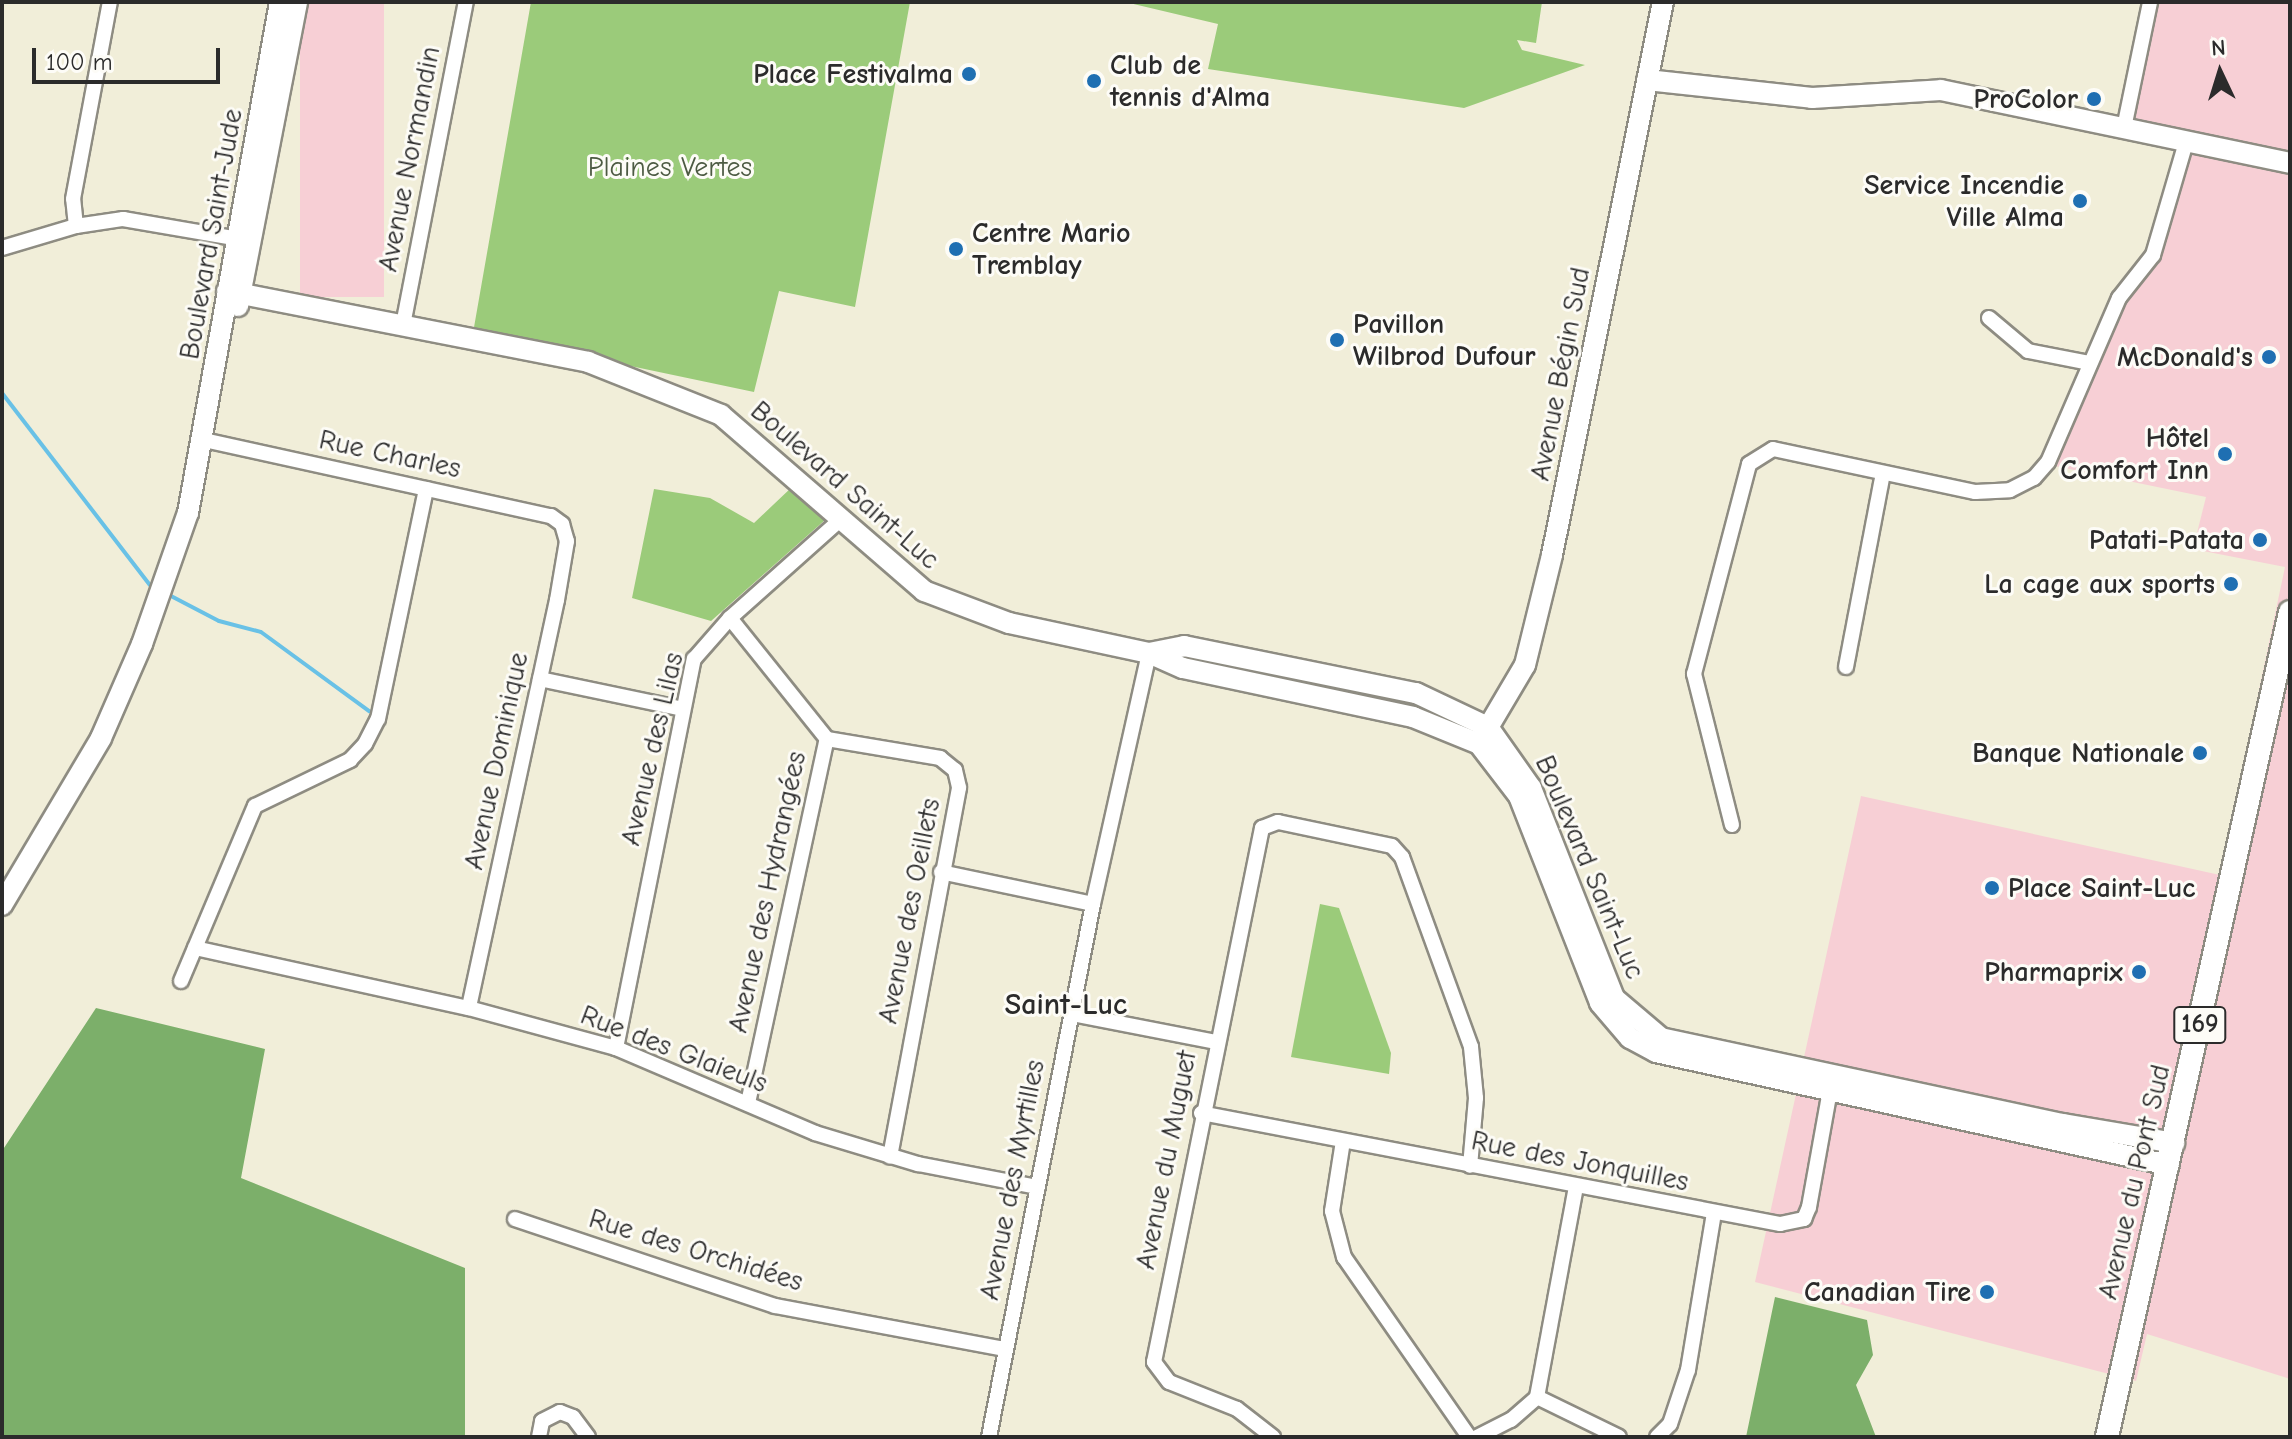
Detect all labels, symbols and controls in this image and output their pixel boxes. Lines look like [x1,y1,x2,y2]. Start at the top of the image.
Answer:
scale bar [36,32,224,82]
north arrow [2180,32,2260,112]
text: N [2210,35,2226,62]
street label: Avenue Normandin [371,44,447,274]
text: 100 m [46,48,113,76]
place label: Club de tennis d'Alma [1110,48,1270,114]
place label: Place Festivalma [753,57,953,91]
marker: Place Festivalma [960,65,978,83]
marker: Club de tennis d'Alma [1085,72,1103,90]
place label: ProColor [1973,82,2078,116]
marker: ProColor [2085,90,2103,108]
street label: Boulevard Saint-Jude [172,106,250,362]
park label: Plaines Vertes [588,150,752,184]
place label: Service Incendie Ville Alma [1864,168,2064,234]
marker: Service Incendie Ville Alma [2071,192,2089,210]
place label: Centre Mario Tremblay [972,216,1130,282]
marker: Centre Mario Tremblay [947,240,965,258]
street label: Avenue Bégin Sud [1523,264,1597,484]
place label: Pavillon Wilbrod Dufour [1353,307,1535,373]
marker: Pavillon Wilbrod Dufour [1328,331,1346,349]
place label: McDonald's [2117,340,2253,374]
marker: McDonald's [2260,348,2278,366]
street label: Boulevard Saint-Luc [744,394,946,576]
place label: Hôtel Comfort Inn [2060,421,2209,487]
street label: Rue Charles [316,423,464,485]
marker: Hôtel Comfort Inn [2216,445,2234,463]
place label: Patati-Patata [2089,523,2244,557]
marker: Patati-Patata [2251,531,2269,549]
place label: La cage aux sports [1984,567,2215,601]
marker: La cage aux sports [2222,575,2240,593]
street label: Avenue Dominique [457,649,535,873]
street label: Avenue des Lilas [613,649,691,849]
place label: Banque Nationale [1972,736,2184,770]
marker: Banque Nationale [2191,744,2209,762]
street label: Avenue des Hydrangées [721,748,813,1036]
street label: Boulevard Saint-Luc [1528,750,1652,984]
street label: Avenue des Oeillets [871,795,947,1027]
place label: Place Saint-Luc [2008,871,2195,905]
marker: Place Saint-Luc [1983,879,2001,897]
place label: Pharmaprix [1984,955,2123,989]
marker: Pharmaprix [2130,963,2148,981]
district label: Saint-Luc [1005,987,1127,1023]
street label: Rue des Glaieuls [576,998,772,1100]
road number: 169 [2172,1003,2228,1047]
street label: Avenue du Muguet [1128,1048,1204,1272]
street label: Avenue des Myrtilles [972,1057,1052,1303]
street label: Avenue du Pont Sud [2091,1061,2177,1303]
street label: Rue des Jonquilles [1469,1123,1691,1199]
street label: Rue des Orchidées [585,1201,807,1299]
place label: Canadian Tire [1804,1275,1971,1309]
marker: Canadian Tire [1978,1283,1996,1301]

